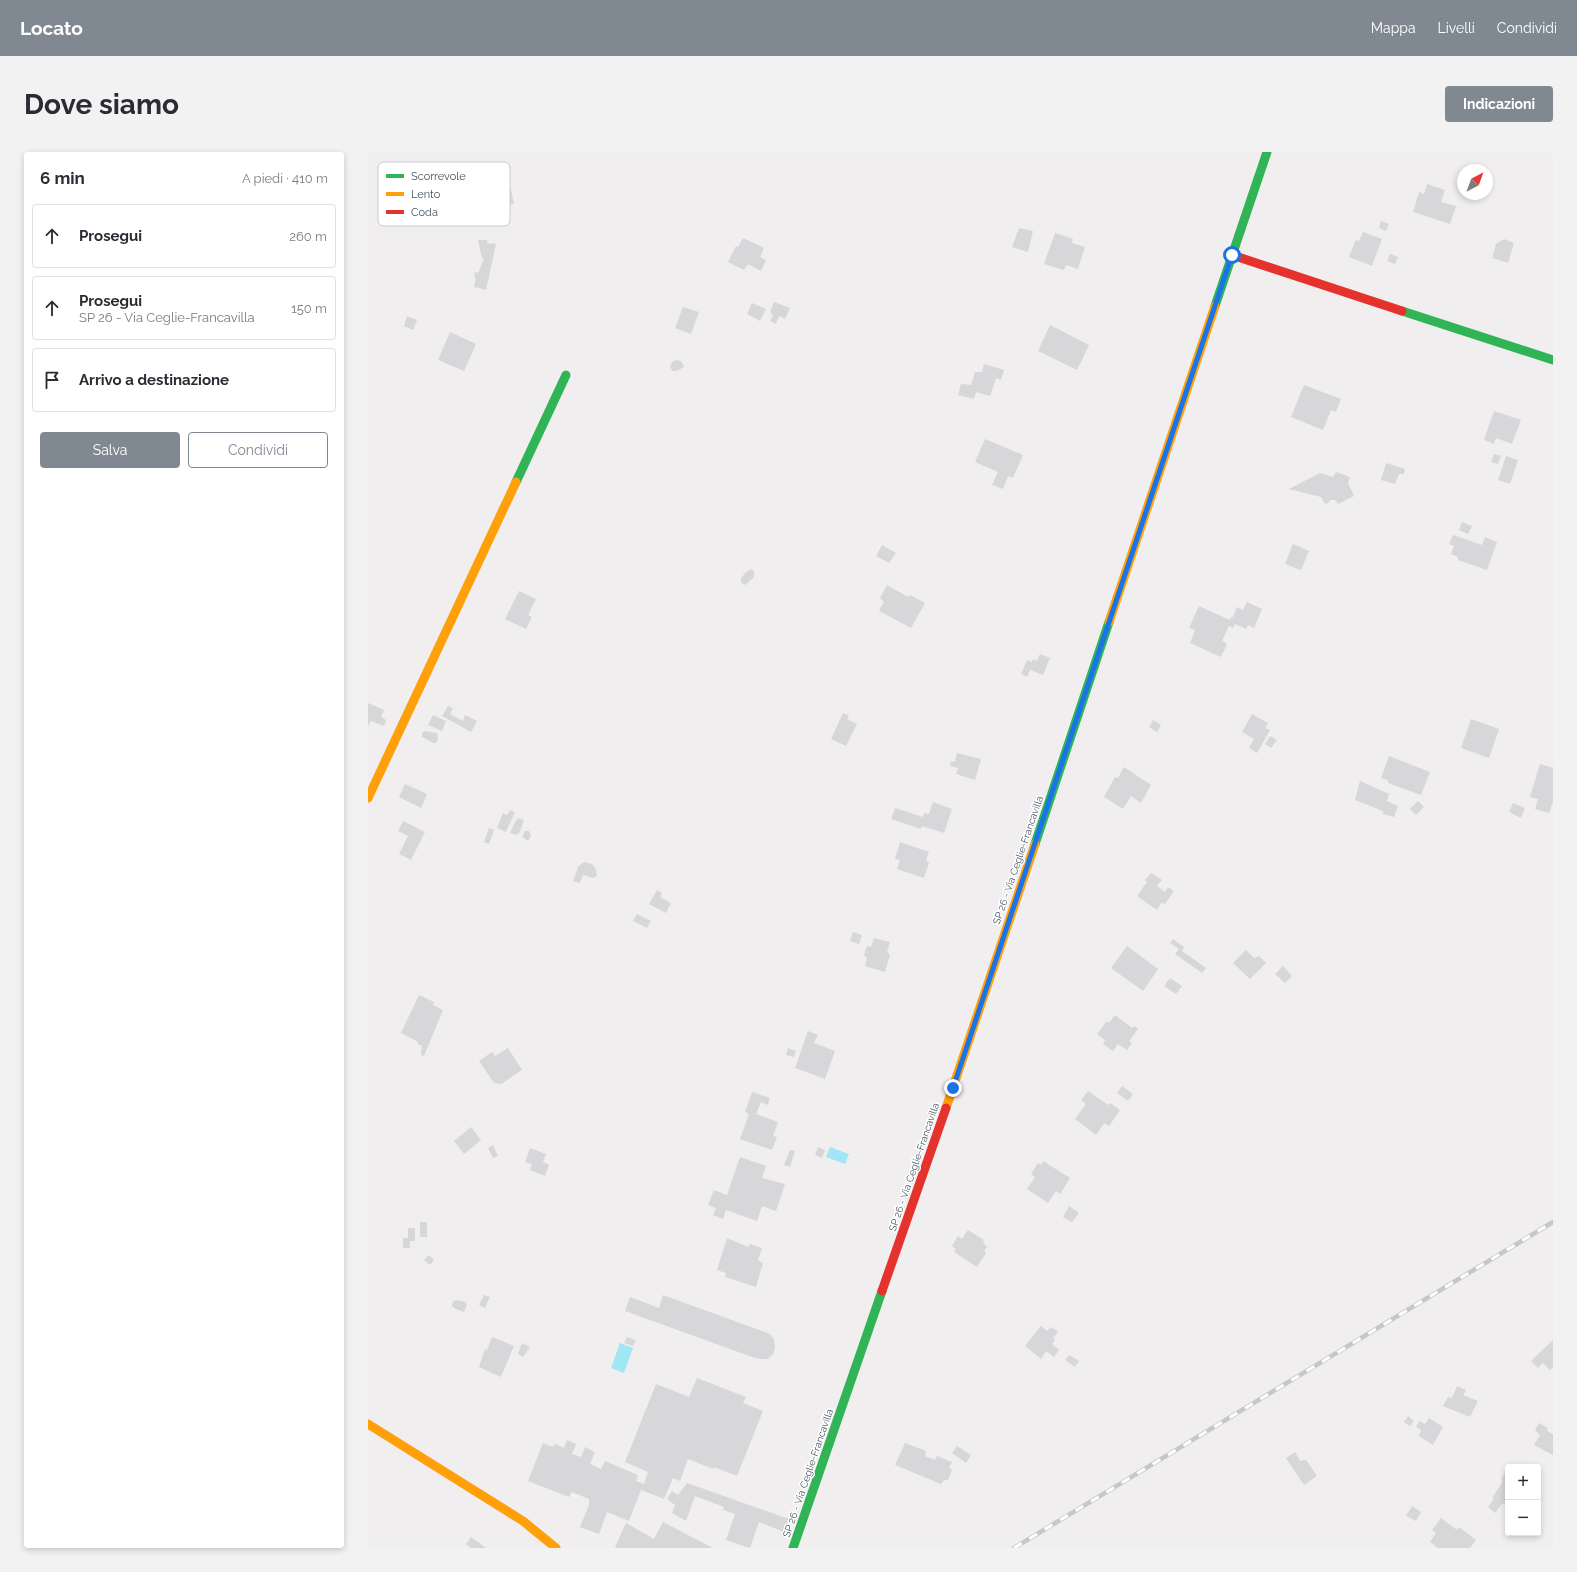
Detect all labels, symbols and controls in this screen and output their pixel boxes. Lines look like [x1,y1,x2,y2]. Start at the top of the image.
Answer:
text: Locato [20,17,83,39]
text: Mappa [1371,20,1416,36]
text: Livelli [1438,20,1475,36]
text: Condividi [1497,20,1557,36]
button: Indicazioni [1445,86,1553,122]
text: Dove siamo [24,88,179,121]
legend [378,162,510,226]
north arrow [1457,164,1493,200]
text: 6 min [40,168,85,188]
text: Scorrevole [411,170,466,183]
text: A piedi · 410 m [242,171,328,186]
text: Lento [411,188,441,201]
text: Coda [411,206,438,219]
icon: ahead [41,225,63,247]
text: Prosegui [79,227,142,245]
text: 260 m [289,229,327,244]
route start [1223,246,1241,264]
text: Prosegui [79,292,142,310]
icon: ahead [41,297,63,319]
text: 150 m [291,301,327,316]
text: SP 26 - Via Ceglie-Francavilla [79,310,255,325]
icon: arrive [41,369,63,391]
text: Arrivo a destinazione [79,371,229,389]
button: Salva [40,432,180,468]
button: Condividi [188,432,328,468]
street label: SP 26 - Via Ceglie-Francavilla [991,794,1045,926]
route end [944,1079,962,1097]
street label: SP 26 - Via Ceglie-Francavilla [887,1101,941,1233]
street label: SP 26 - Via Ceglie-Francavilla [781,1407,835,1539]
map controls [1505,1464,1541,1536]
button: + [1505,1464,1541,1500]
button: − [1505,1500,1541,1536]

